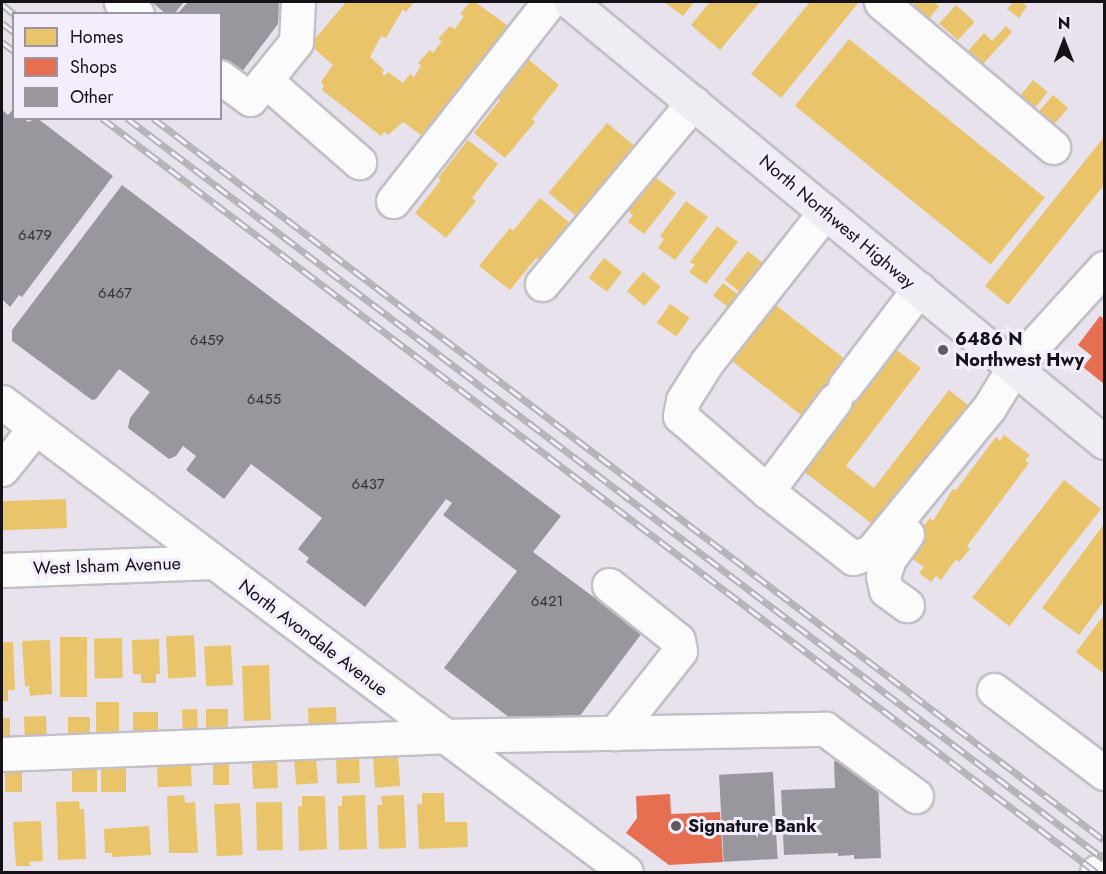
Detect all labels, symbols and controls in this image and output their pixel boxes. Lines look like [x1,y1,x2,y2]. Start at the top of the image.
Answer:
legend [12,12,222,120]
north arrow [1034,12,1094,72]
text: N [1058,12,1070,35]
text: Homes [70,24,123,50]
text: Shops [70,54,117,80]
text: Other [70,84,113,110]
street label: North Northwest Highway [755,150,919,294]
house number: 6479 [18,227,52,245]
house number: 6467 [98,285,132,303]
place label: 6486 N Northwest Hwy [955,329,1084,372]
house number: 6459 [190,332,224,350]
marker: 6486 N Northwest Hwy [936,343,950,357]
house number: 6455 [247,391,281,409]
house number: 6437 [351,476,385,494]
street label: West Isham Avenue [33,553,181,579]
street label: North Avondale Avenue [234,575,392,701]
house number: 6421 [531,593,563,611]
place label: Signature Bank [688,815,817,837]
marker: Signature Bank [669,819,683,833]

